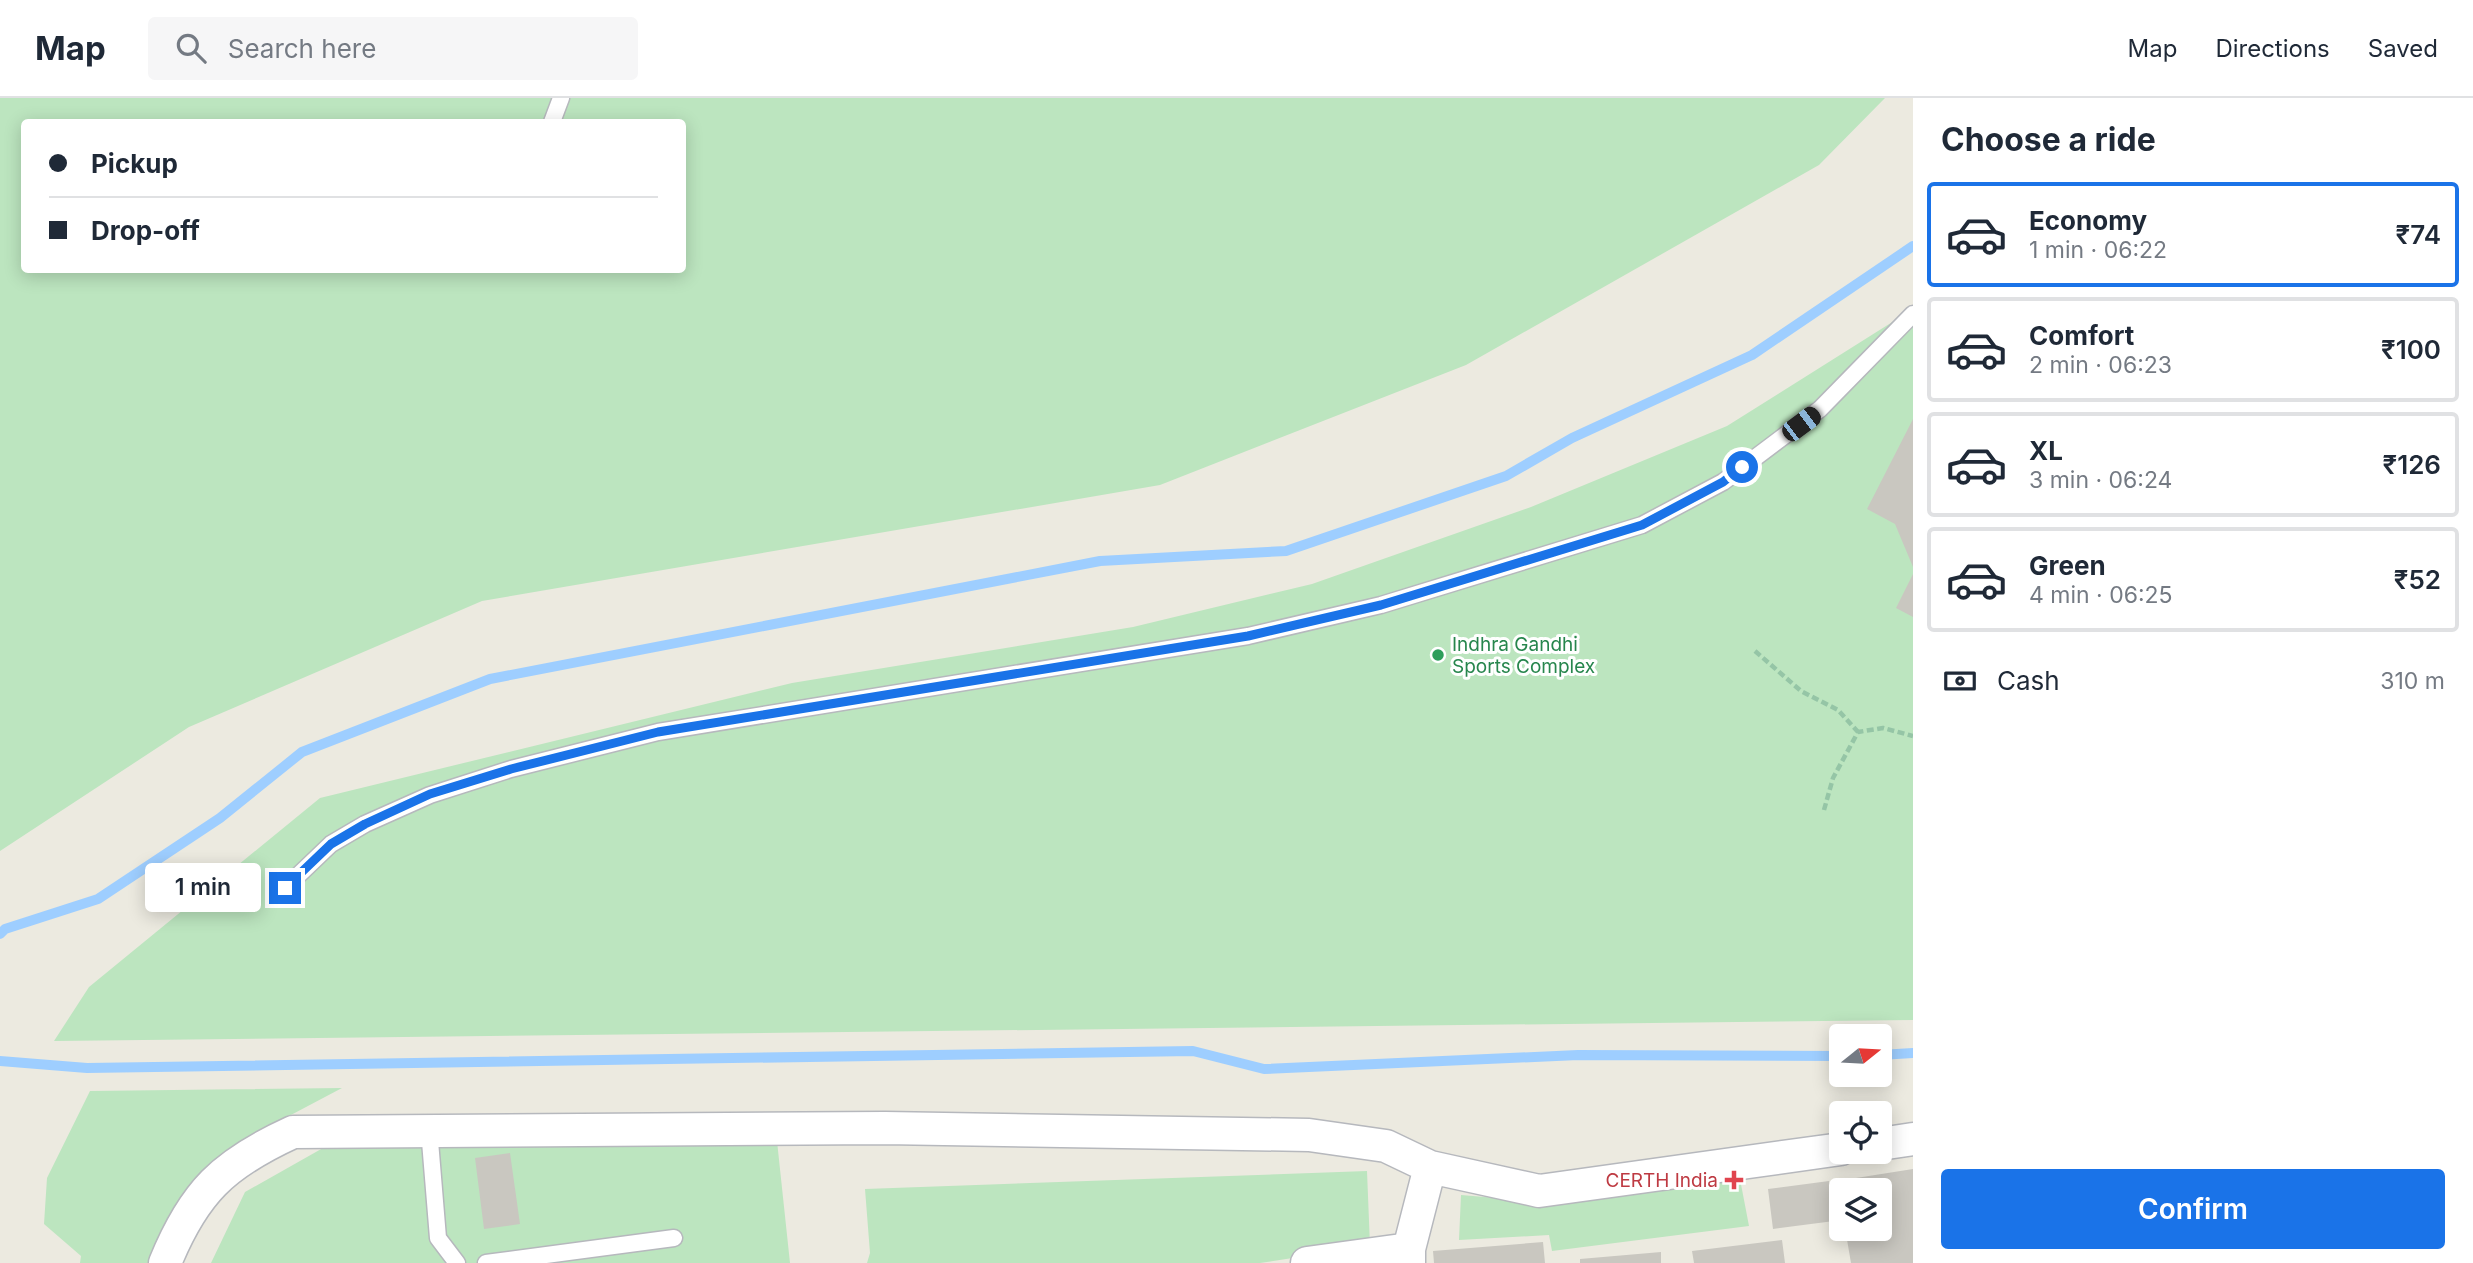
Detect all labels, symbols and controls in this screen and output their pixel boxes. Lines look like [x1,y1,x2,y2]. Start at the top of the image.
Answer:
search box [148,17,638,80]
text: Map [35,28,106,68]
icon: search [172,29,210,67]
text: Search here [228,33,376,64]
text: Map [2128,34,2177,63]
text: Directions [2215,34,2330,63]
text: Saved [2368,34,2438,63]
text: Choose a ride [1941,120,2156,159]
text: Pickup [91,148,178,179]
icon: car [1945,203,2008,266]
text: Economy [2029,205,2147,236]
text: Drop-off [91,215,200,246]
text: ₹74 [2396,219,2441,250]
text: 1 min · 06:22 [2029,236,2167,264]
icon: car [1945,318,2008,381]
text: Comfort [2029,320,2134,351]
text: ₹100 [2381,334,2441,365]
text: 2 min · 06:23 [2029,351,2172,379]
car [1778,403,1825,445]
icon: car [1945,433,2008,496]
text: XL [2029,435,2063,466]
text: ₹126 [2383,449,2441,480]
route start [1726,451,1758,483]
text: 3 min · 06:24 [2029,466,2172,494]
icon: car [1945,548,2008,611]
text: Green [2029,550,2106,581]
text: ₹52 [2394,564,2441,595]
text: 4 min · 06:25 [2029,581,2173,609]
place label: Indhra Gandhi Sports Complex [1452,633,1595,678]
marker: Indhra Gandhi Sports Complex [1430,647,1446,663]
icon: cash [1941,662,1979,700]
text: Cash [1997,665,2060,696]
text: 310 m [2380,667,2445,695]
callout: 1 min [145,864,260,912]
route end [269,872,301,904]
text: 1 min [175,873,231,901]
north arrow [1829,1024,1892,1087]
map controls [1829,1024,1892,1241]
button: locate [1829,1101,1892,1164]
place label: CERTH India [1606,1169,1718,1192]
button: Confirm [1941,1169,2445,1249]
marker: CERTH India [1724,1170,1744,1190]
button: layers [1829,1178,1892,1241]

